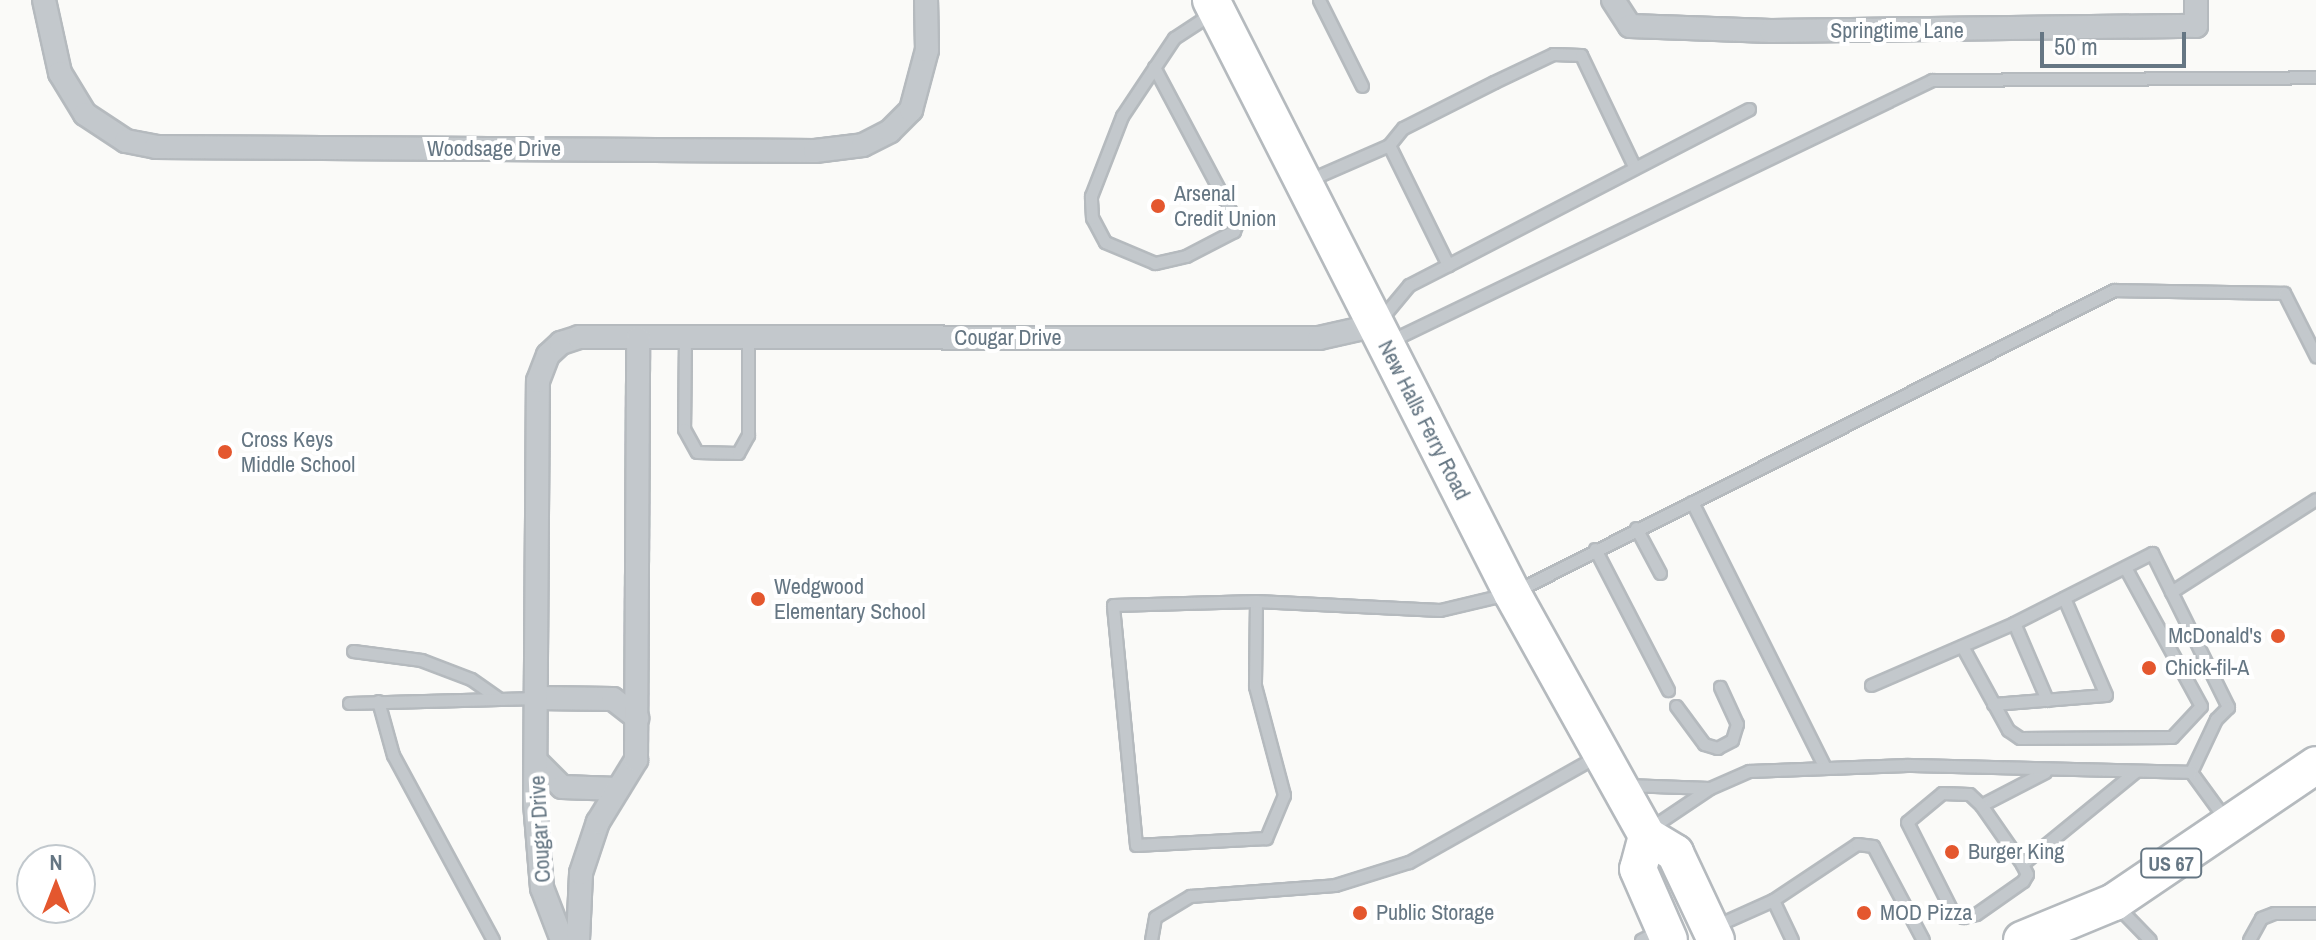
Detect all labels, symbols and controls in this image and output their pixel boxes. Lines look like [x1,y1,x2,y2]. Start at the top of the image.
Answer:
scale bar [2044,16,2190,66]
street label: Springtime Lane [1830,18,1964,44]
text: 50 m [2054,30,2098,62]
street label: Woodsage Drive [427,136,561,162]
place label: Arsenal Credit Union [1174,180,1276,232]
marker: Arsenal Credit Union [1149,197,1167,215]
street label: Cougar Drive [954,325,1062,351]
street label: New Halls Ferry Road [1372,336,1476,504]
place label: Cross Keys Middle School [241,426,355,478]
marker: Cross Keys Middle School [216,443,234,461]
place label: Wedgwood Elementary School [774,573,925,624]
marker: Wedgwood Elementary School [749,590,767,608]
place label: McDonald's [2168,623,2262,649]
marker: McDonald's [2269,627,2287,645]
place label: Chick-fil-A [2165,655,2249,681]
marker: Chick-fil-A [2140,659,2158,677]
street label: Cougar Drive [524,775,556,883]
place label: Burger King [1968,839,2064,865]
marker: Burger King [1943,843,1961,861]
north arrow [16,844,96,924]
text: N [49,847,63,877]
road number: US 67 [2139,847,2203,879]
place label: Public Storage [1376,900,1494,926]
place label: MOD Pizza [1880,900,1972,926]
marker: Public Storage [1351,904,1369,922]
marker: MOD Pizza [1855,904,1873,922]

